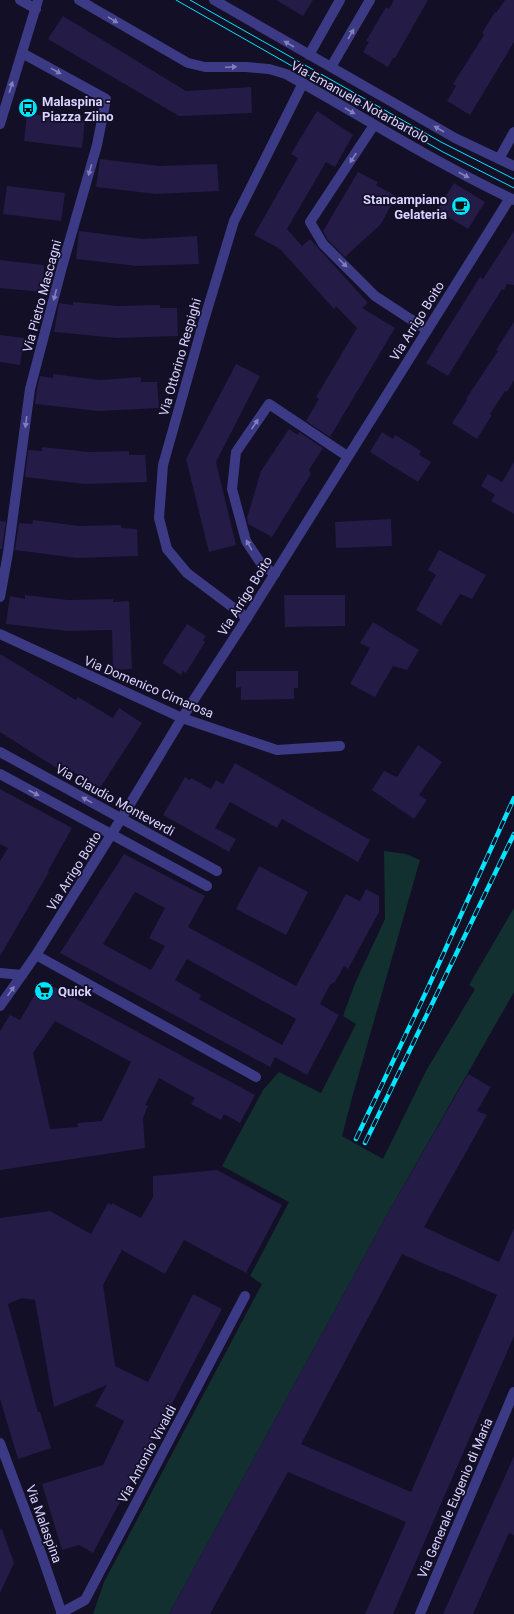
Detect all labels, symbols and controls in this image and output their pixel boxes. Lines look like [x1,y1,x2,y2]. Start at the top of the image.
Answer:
one-way arrow [107,16,119,23]
one-way arrow [347,28,354,40]
one-way arrow [283,40,295,47]
street label: Via Emanuele Notarbartolo [288,58,432,146]
one-way arrow [225,64,237,71]
one-way arrow [50,68,62,75]
one-way arrow [8,81,14,93]
place label: Malaspina - Piazza Ziino [42,94,114,124]
bus stop icon: Malaspina - Piazza Ziino [17,97,39,119]
one-way arrow [344,107,356,114]
one-way arrow [433,125,445,132]
one-way arrow [349,152,357,163]
one-way arrow [87,164,93,176]
one-way arrow [458,171,469,178]
place label: Stancampiano Gelateria [363,192,447,222]
cafe icon: Stancampiano Gelateria [450,195,472,217]
street label: Via Pietro Mascagni [20,238,64,354]
one-way arrow [338,258,348,268]
street label: Via Arrigo Boito [387,279,447,363]
one-way arrow [51,289,57,301]
street label: Via Ottorino Respighi [156,297,204,417]
one-way arrow [23,415,29,428]
one-way arrow [251,419,259,429]
one-way arrow [246,539,253,551]
street label: Via Arrigo Boito [215,554,275,638]
street label: Via Domenico Cimarosa [82,653,216,721]
street label: Via Claudio Monteverdi [53,761,177,839]
one-way arrow [29,789,40,796]
one-way arrow [81,797,93,803]
street label: Via Arrigo Boito [44,829,104,913]
supermarket icon: Quick [33,980,55,1002]
place label: Quick [58,984,92,999]
one-way arrow [7,985,15,996]
street label: Via Antonio Vivaldi [115,1403,179,1505]
street label: Via Generale Eugenio di Maria [414,1416,496,1580]
street label: Via Malaspina [23,1483,65,1565]

